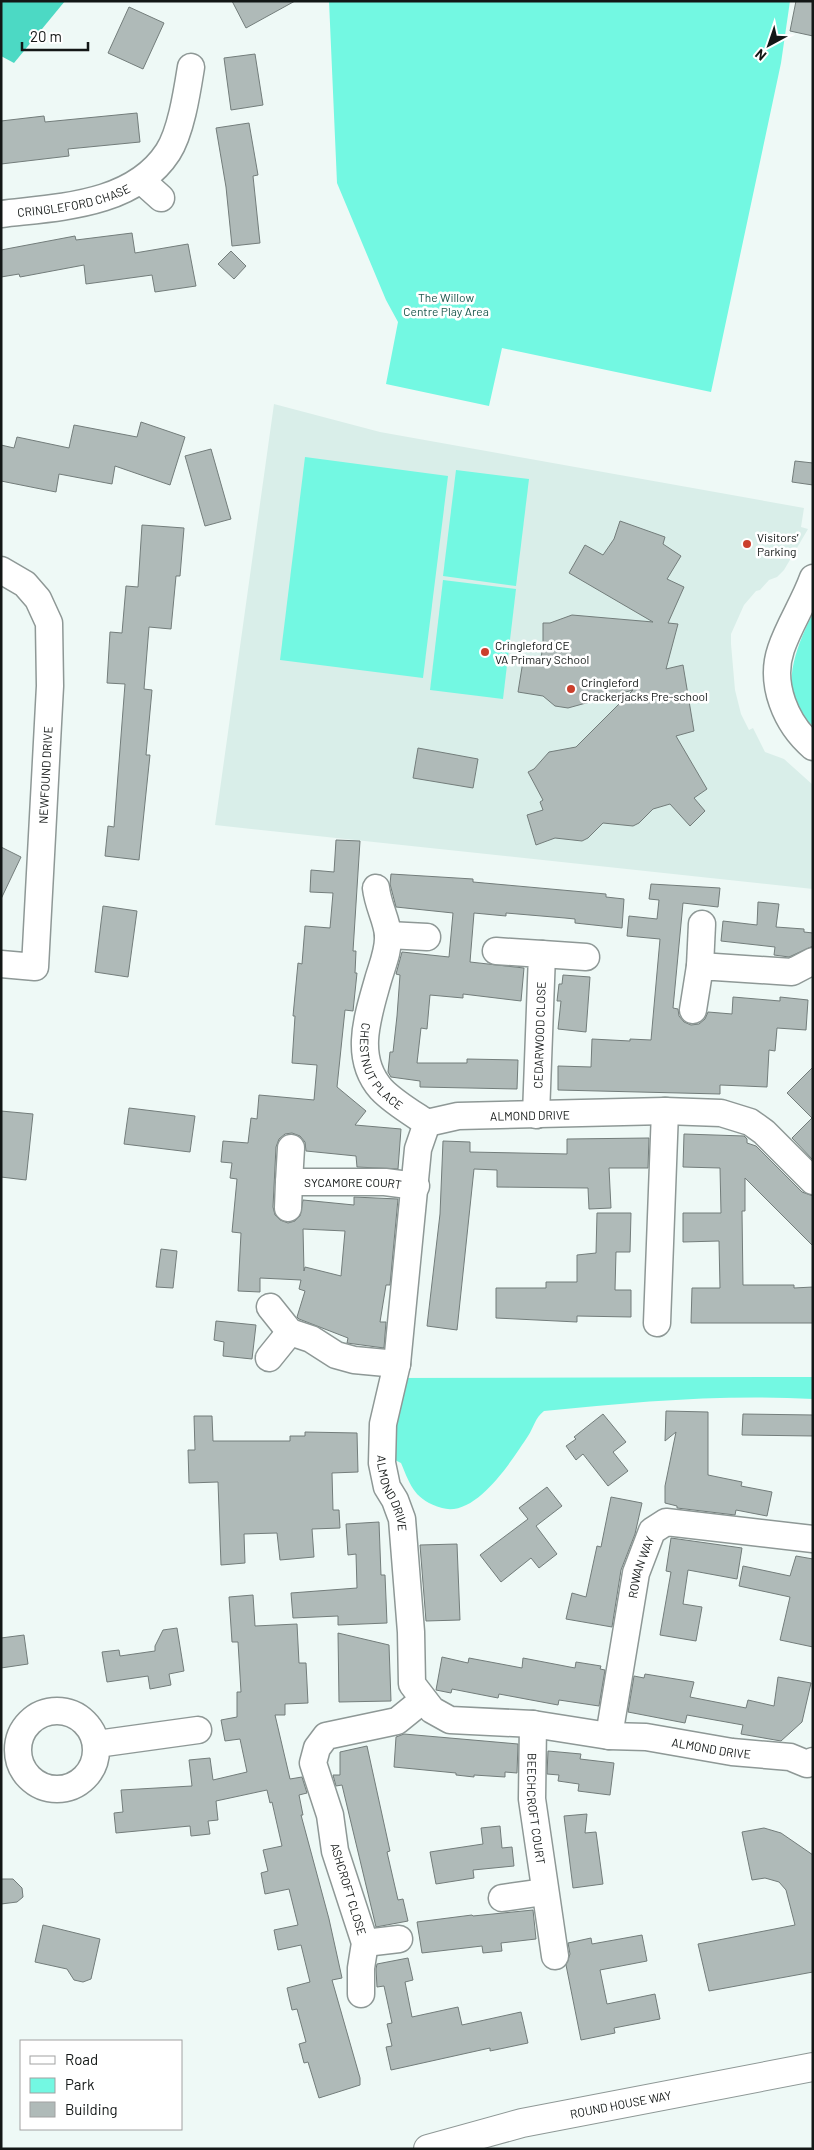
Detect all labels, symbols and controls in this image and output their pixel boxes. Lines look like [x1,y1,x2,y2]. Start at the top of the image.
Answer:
scale bar [22,20,89,52]
north arrow [744,20,794,70]
text: 20 m [30,27,62,45]
text: N [751,46,769,65]
street label: CRINGLEFORD CHASE [17,181,132,219]
park label: The Willow Centre Play Area [403,290,489,318]
place label: Visitors’ Parking [757,530,799,558]
marker: Visitors’ Parking [741,538,753,550]
place label: Cringleford CE VA Primary School [495,638,589,666]
marker: Cringleford CE VA Primary School [479,646,491,658]
place label: Cringleford Crackerjacks Pre-school [581,675,708,703]
marker: Cringleford Crackerjacks Pre-school [565,683,577,695]
street label: NEWFOUND DRIVE [35,726,55,824]
street label: CEDARWOOD CLOSE [530,981,548,1089]
street label: CHESTNUT PLACE [358,1022,406,1112]
street label: ALMOND DRIVE [490,1107,570,1123]
street label: SYCAMORE COURT [304,1175,403,1191]
street label: ALMOND DRIVE [375,1455,410,1532]
street label: ROWAN WAY [625,1534,657,1599]
street label: ALMOND DRIVE [671,1735,752,1761]
street label: BEECHCROFT COURT [525,1753,549,1866]
street label: ASHCROFT CLOSE [328,1841,370,1937]
legend [20,2040,182,2130]
text: Road [65,2050,98,2068]
text: Park [65,2075,95,2093]
street label: ROUND HOUSE WAY [569,2087,673,2121]
text: Building [65,2100,118,2118]

